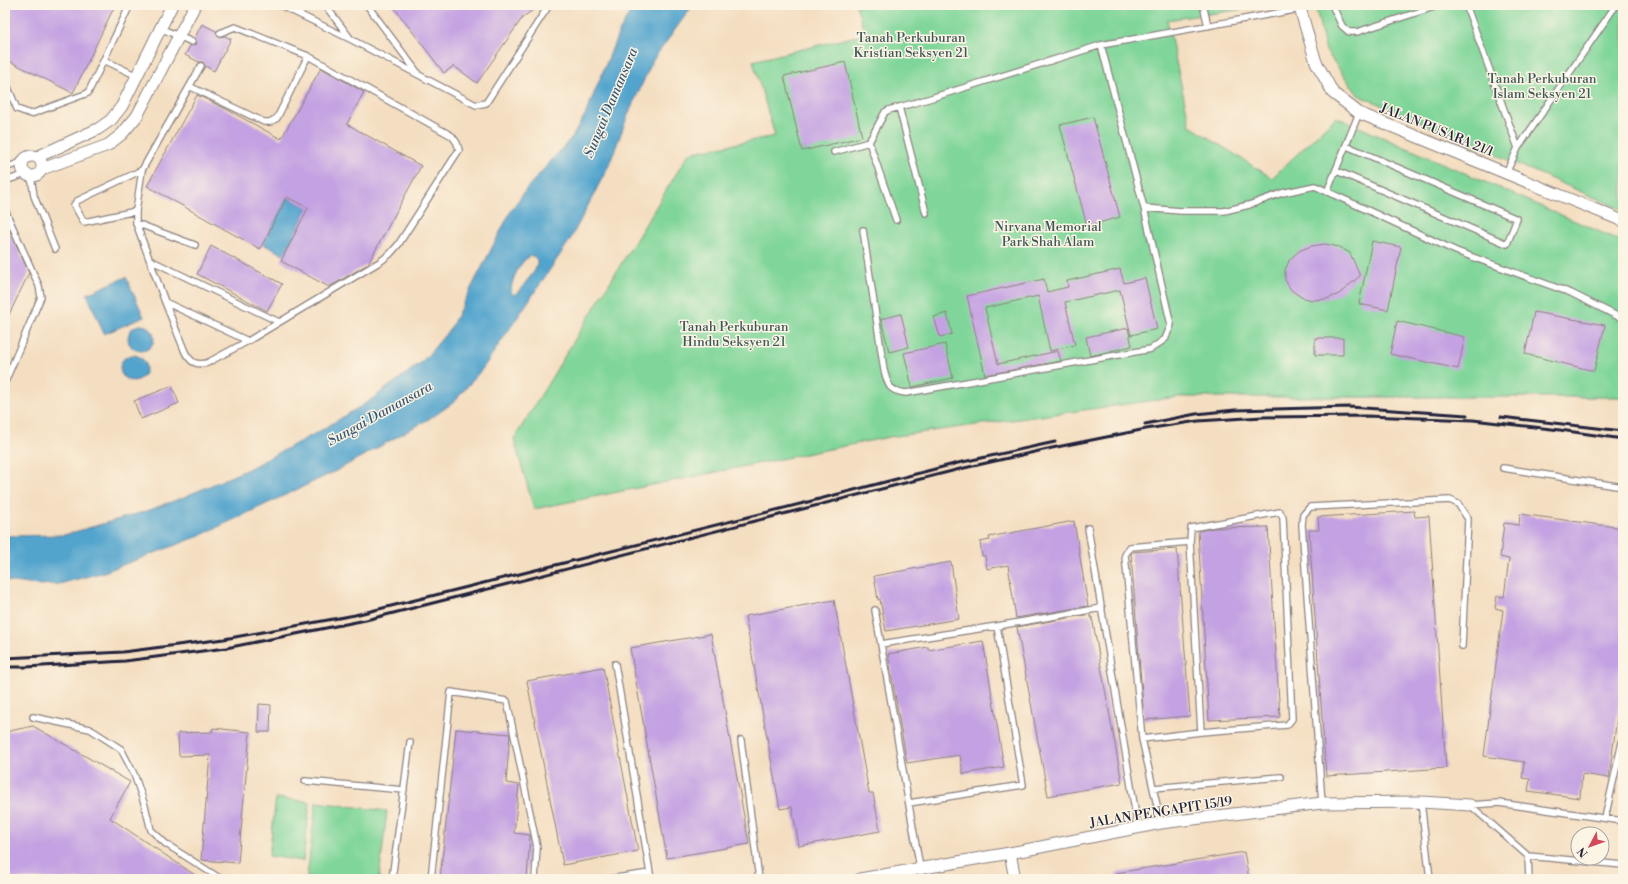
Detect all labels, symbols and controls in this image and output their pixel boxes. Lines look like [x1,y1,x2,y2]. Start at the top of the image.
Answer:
park label: Tanah Perkuburan Kristian Seksyen 21 [854,30,969,61]
water label: Sungai Damansara [580,45,642,161]
park label: Tanah Perkuburan Islam Seksyen 21 [1487,71,1597,102]
street label: JALAN PUSARA 21/1 [1377,100,1496,160]
park label: Nirvana Memorial Park Shah Alam [994,219,1102,250]
park label: Tanah Perkuburan Hindu Seksyen 21 [679,319,789,350]
water label: Sungai Damansara [324,378,436,450]
street label: JALAN PENGAPIT 15/19 [1088,793,1233,831]
north arrow [1570,826,1610,866]
text: N [1575,844,1591,860]

